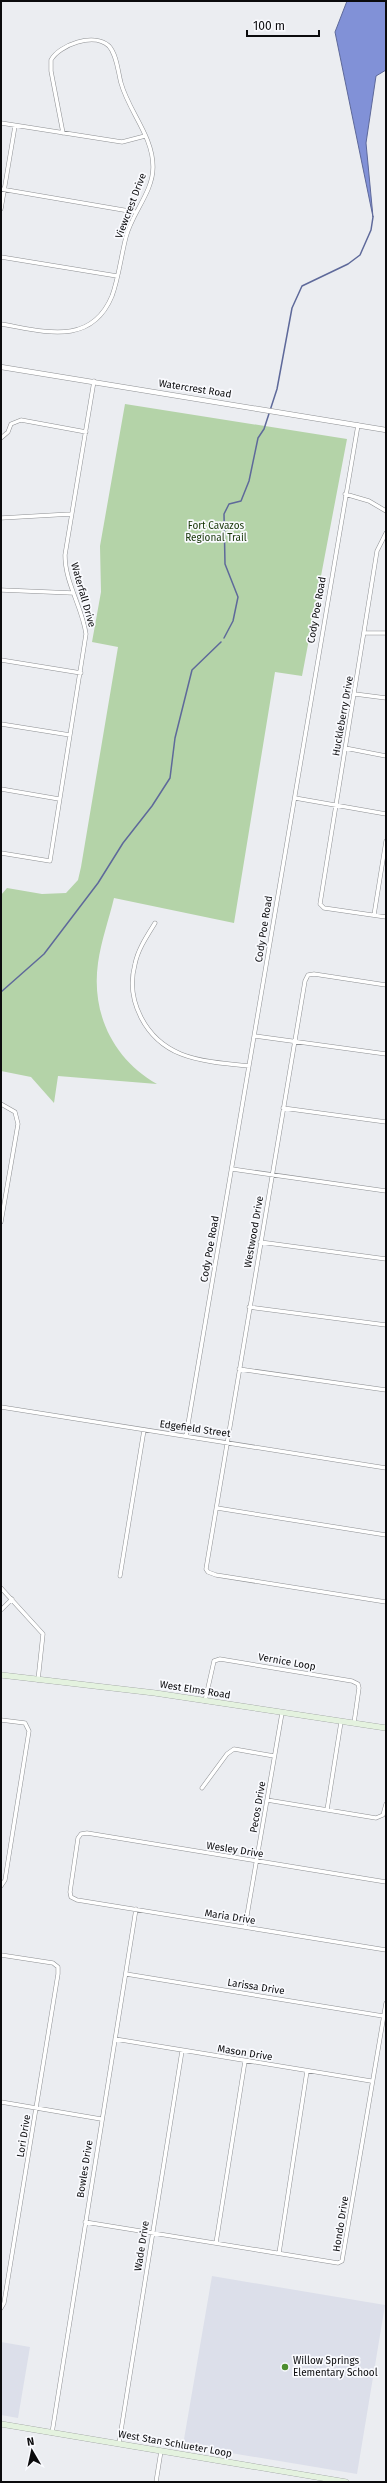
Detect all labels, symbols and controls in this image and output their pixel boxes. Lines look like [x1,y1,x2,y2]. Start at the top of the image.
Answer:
scale bar [247,12,319,38]
text: 100 m [253,19,285,33]
street label: Viewcrest Drive [113,172,149,240]
street label: Watercrest Road [158,377,232,401]
park label: Fort Cavazos Regional Trail [185,520,247,544]
street label: Waterfall Drive [68,561,98,629]
street label: Cody Poe Road [305,576,329,644]
street label: Huckleberry Drive [330,675,356,757]
street label: Cody Poe Road [253,895,275,963]
street label: Westwood Drive [242,1195,266,1269]
street label: Cody Poe Road [198,1215,222,1283]
street label: Edgefield Street [159,1418,232,1440]
street label: Vernice Loop [257,1651,317,1673]
street label: West Elms Road [159,1678,231,1702]
street label: Pecos Drive [248,1780,268,1834]
street label: Wesley Drive [206,1840,264,1860]
street label: Maria Drive [204,1907,256,1927]
street label: Larissa Drive [227,1977,285,1997]
street label: Mason Drive [217,2043,273,2063]
street label: Lori Drive [15,2114,33,2158]
street label: Bowles Drive [75,2139,95,2199]
street label: Hondo Drive [331,2195,351,2253]
street label: Wade Drive [132,2220,152,2272]
place label: Willow Springs Elementary School [293,2355,378,2379]
marker: Willow Springs Elementary School [280,2362,290,2372]
street label: West Stan Schlueter Loop [117,2428,233,2460]
north arrow [12,2431,52,2471]
text: N [26,2435,35,2449]

